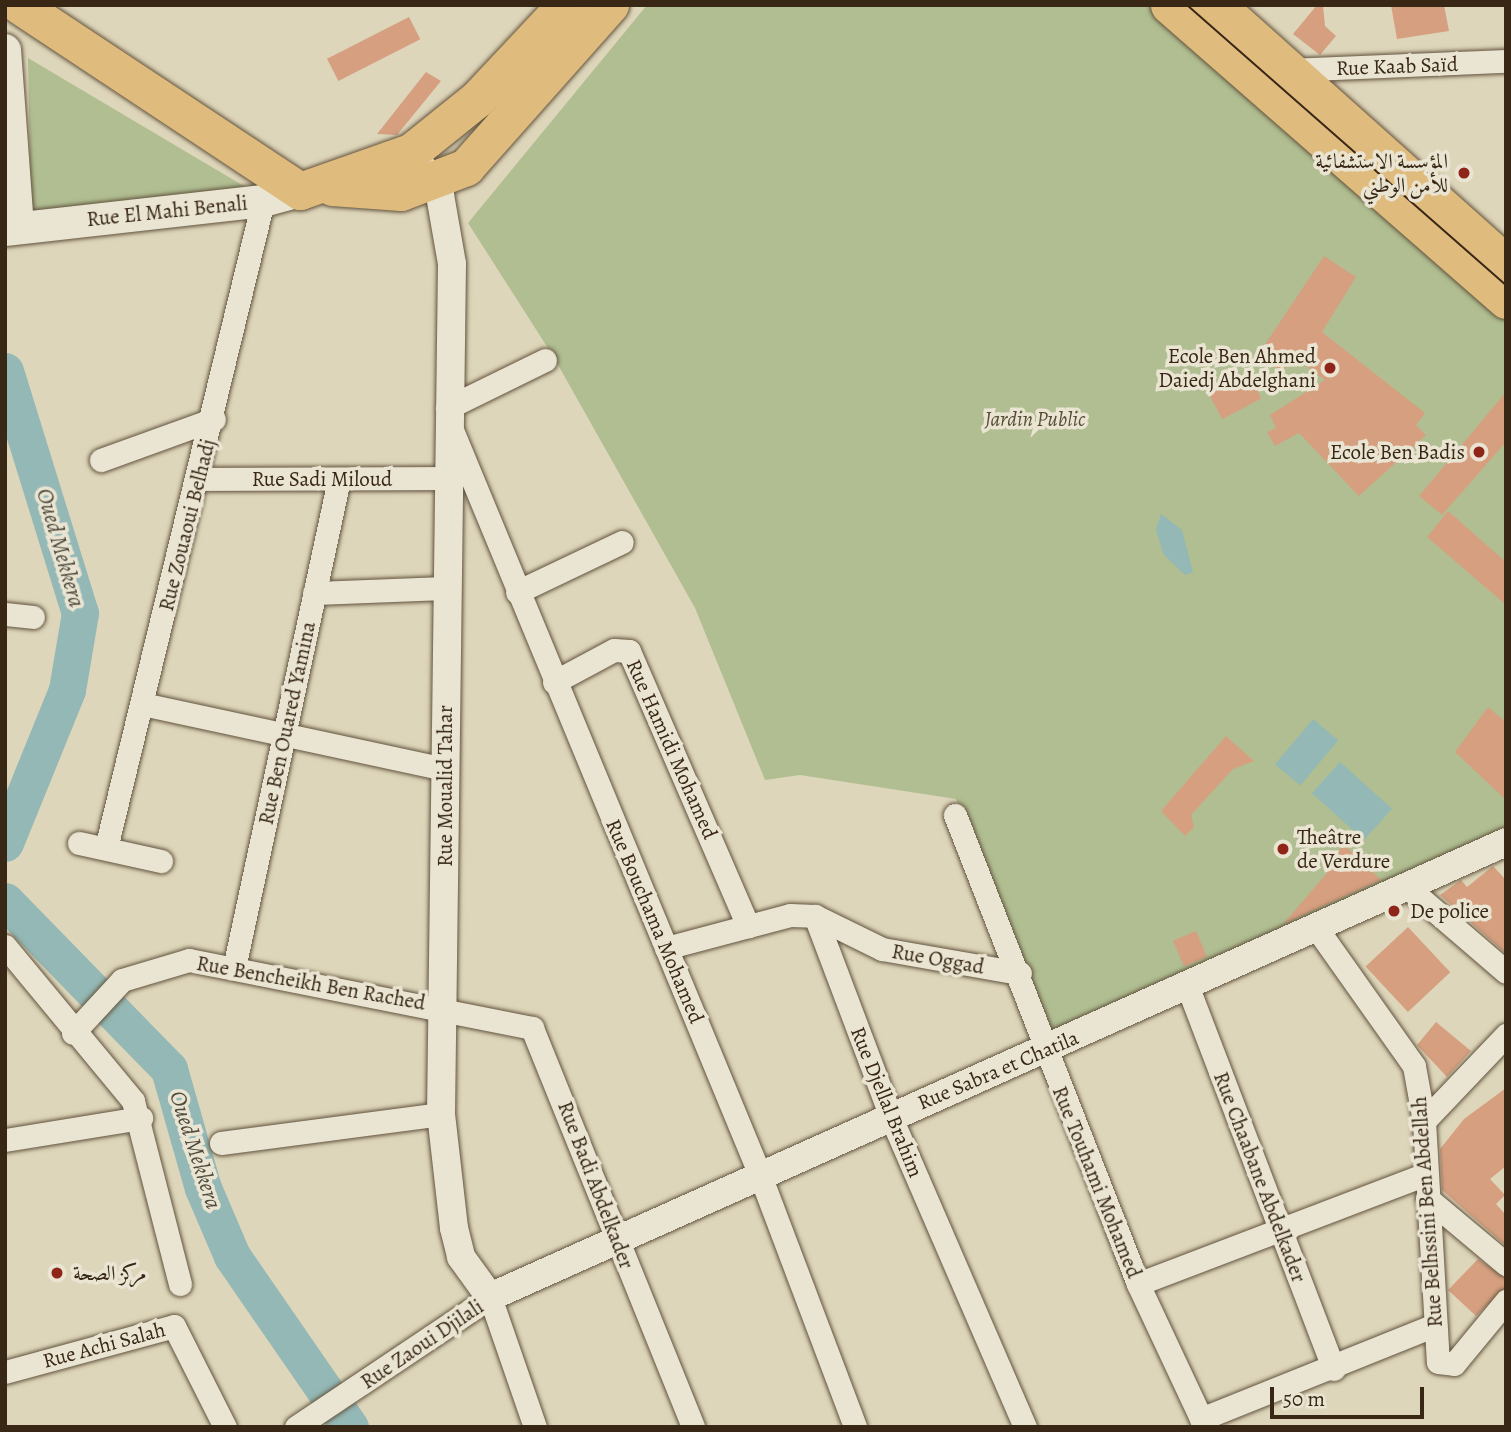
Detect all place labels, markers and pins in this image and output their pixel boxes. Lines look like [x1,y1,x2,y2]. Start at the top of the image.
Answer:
place label: المؤسسة الاستشفائية للأمن الوطني [1315,148,1448,198]
marker: المؤسسة الاستشفائية للأمن الوطني [1454,163,1474,183]
place label: Ecole Ben Ahmed Daiedj Abdelghani [1158,343,1316,393]
marker: Ecole Ben Ahmed Daiedj Abdelghani [1322,360,1338,376]
place label: Ecole Ben Badis [1330,439,1465,465]
marker: Ecole Ben Badis [1471,444,1487,460]
place label: Theâtre de Verdure [1297,824,1390,874]
marker: Theâtre de Verdure [1275,841,1291,857]
place label: De police [1410,898,1489,924]
marker: De police [1384,901,1404,921]
place label: مركز الصحة [73,1260,146,1286]
marker: مركز الصحة [47,1263,67,1283]

